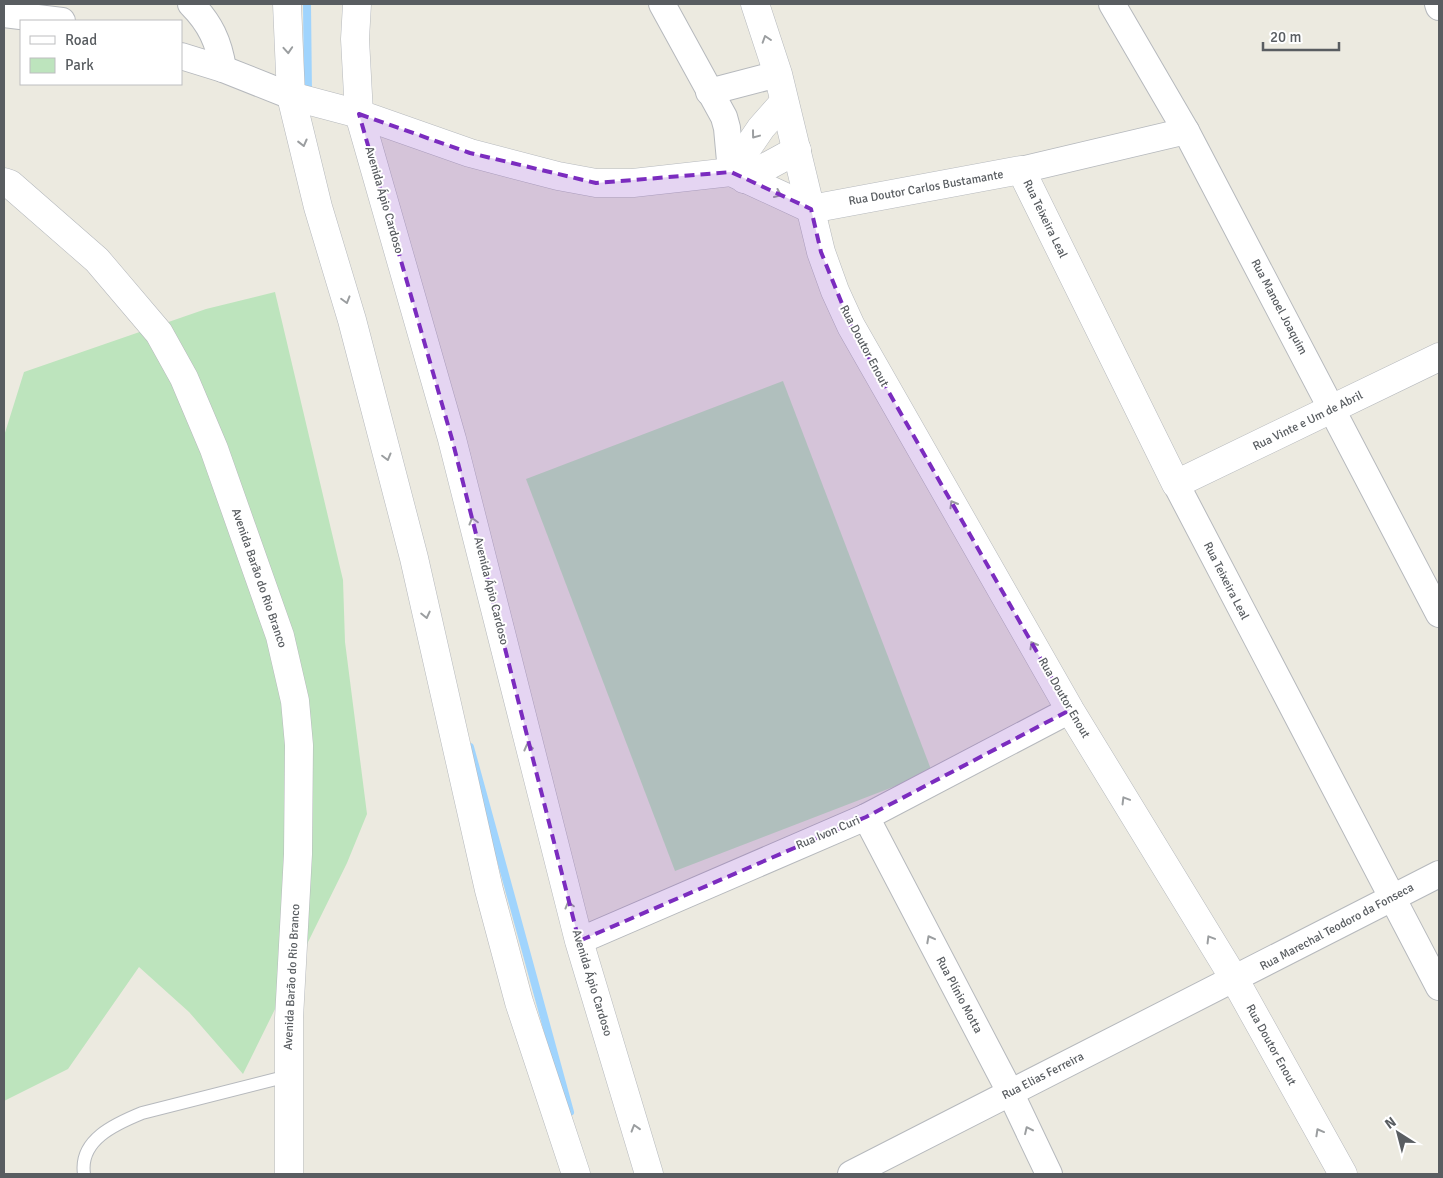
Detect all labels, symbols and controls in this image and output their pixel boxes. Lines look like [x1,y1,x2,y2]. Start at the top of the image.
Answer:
legend [20,20,182,85]
scale bar [1263,20,1339,52]
text: 20 m [1270,28,1301,46]
text: Road [65,31,97,49]
one-way arrow [762,35,772,44]
one-way arrow [282,46,293,54]
text: Park [65,56,94,74]
one-way arrow [753,129,761,138]
one-way arrow [297,139,307,147]
street label: Avenida Ápio Cardoso [362,145,406,255]
street label: Rua Doutor Carlos Bustamante [847,167,1005,209]
street label: Rua Teixeira Leal [1020,177,1071,261]
one-way arrow [773,187,782,198]
street label: Rua Manoel Joaquim [1247,257,1311,357]
one-way arrow [340,295,350,303]
street label: Rua Doutor Enout [836,303,892,389]
street label: Rua Vinte e Um de Abril [1251,388,1366,454]
one-way arrow [382,452,392,460]
one-way arrow [949,500,959,509]
street label: Avenida Barão do Rio Branco [228,506,290,650]
one-way arrow [468,517,479,526]
street label: Avenida Ápio Cardoso [470,535,512,647]
street label: Rua Teixeira Leal [1200,540,1252,623]
one-way arrow [421,610,431,619]
one-way arrow [1030,641,1040,650]
street label: Rua Doutor Enout [1035,655,1093,741]
one-way arrow [523,743,534,752]
one-way arrow [1122,796,1132,805]
street label: Rua Ivon Curi [794,813,862,853]
street label: Rua Marechal Teodoro da Fonseca [1257,880,1417,974]
one-way arrow [564,900,575,909]
street label: Avenida Barão do Rio Branco [281,904,303,1050]
street label: Avenida Ápio Cardoso [569,928,615,1038]
one-way arrow [926,935,936,944]
one-way arrow [1206,935,1216,944]
street label: Rua Plínio Motta [932,954,986,1036]
street label: Rua Doutor Enout [1242,1002,1300,1088]
street label: Rua Elias Ferreira [1000,1049,1086,1103]
north arrow [1373,1108,1423,1158]
text: N [1382,1113,1400,1133]
one-way arrow [631,1124,641,1132]
one-way arrow [1024,1126,1034,1135]
one-way arrow [1316,1128,1326,1137]

